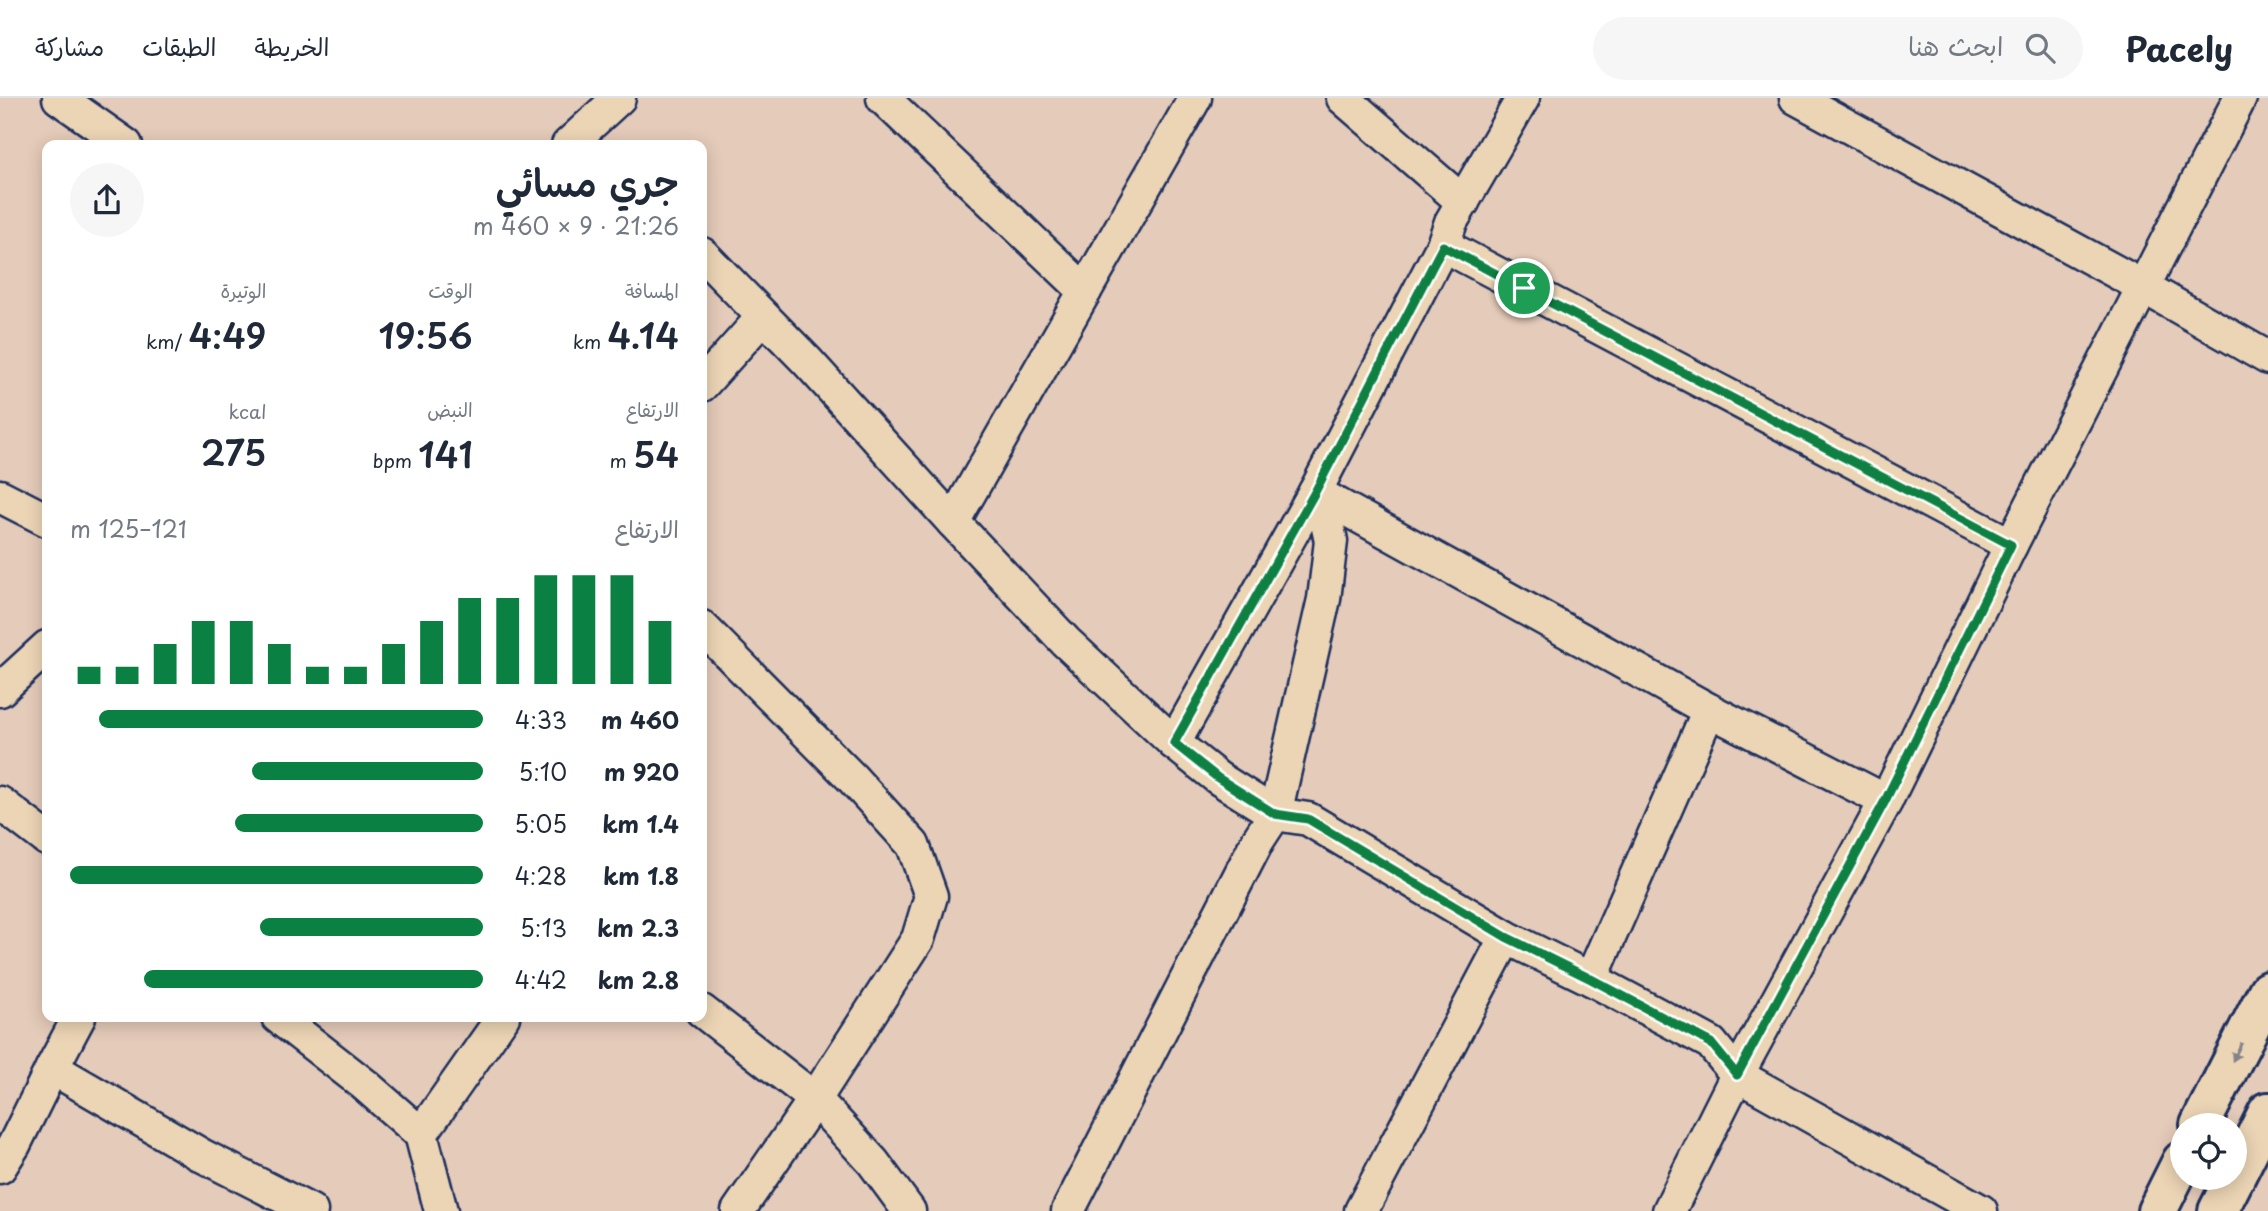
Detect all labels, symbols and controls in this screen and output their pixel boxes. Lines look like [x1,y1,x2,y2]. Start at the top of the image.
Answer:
search box [1593,17,2083,80]
text: Pacely [2125,23,2233,73]
text: ابحث هنا [1908,26,2003,65]
text: مشاركة [35,28,104,64]
text: الطبقات [142,28,217,64]
text: الخريطة [255,28,329,64]
icon: search [2021,29,2059,67]
text: جري مسائي [495,153,679,210]
button: share [70,163,144,237]
text: 21:26 · 9 × 460 m [473,208,679,243]
pin [1494,258,1554,318]
icon: arrive [1505,269,1543,307]
text: الوتيرة [220,276,266,304]
text: الوقت [428,276,473,304]
text: المسافة [625,276,679,304]
text: 4:49 [189,308,266,361]
text: 19:56 [378,308,473,361]
text: 4.14 [608,308,679,361]
text: /km [146,327,189,355]
text: km [573,327,608,355]
text: النبض [427,395,473,423]
text: الارتفاع [626,395,679,423]
text: kcal [228,397,266,425]
text: 275 [201,425,266,478]
text: 141 [418,427,473,480]
text: 54 [633,427,679,480]
text: bpm [372,446,418,474]
text: m [609,446,633,474]
text: 121–125 m [70,511,187,546]
text: الارتفاع [615,511,679,546]
text: 4:33 [515,702,567,737]
text: 460 m [601,702,679,737]
text: 5:10 [519,754,567,789]
text: 920 m [604,754,679,789]
text: 5:05 [514,806,567,841]
text: 1.4 km [603,806,679,841]
text: 4:28 [515,858,567,893]
text: 1.8 km [603,858,679,893]
text: 5:13 [520,910,567,945]
text: 2.3 km [597,910,679,945]
text: 4:42 [515,962,567,997]
text: 2.8 km [598,962,679,997]
one-way arrow [2232,1042,2243,1062]
map controls [2170,1113,2247,1190]
button: locate [2170,1113,2247,1190]

